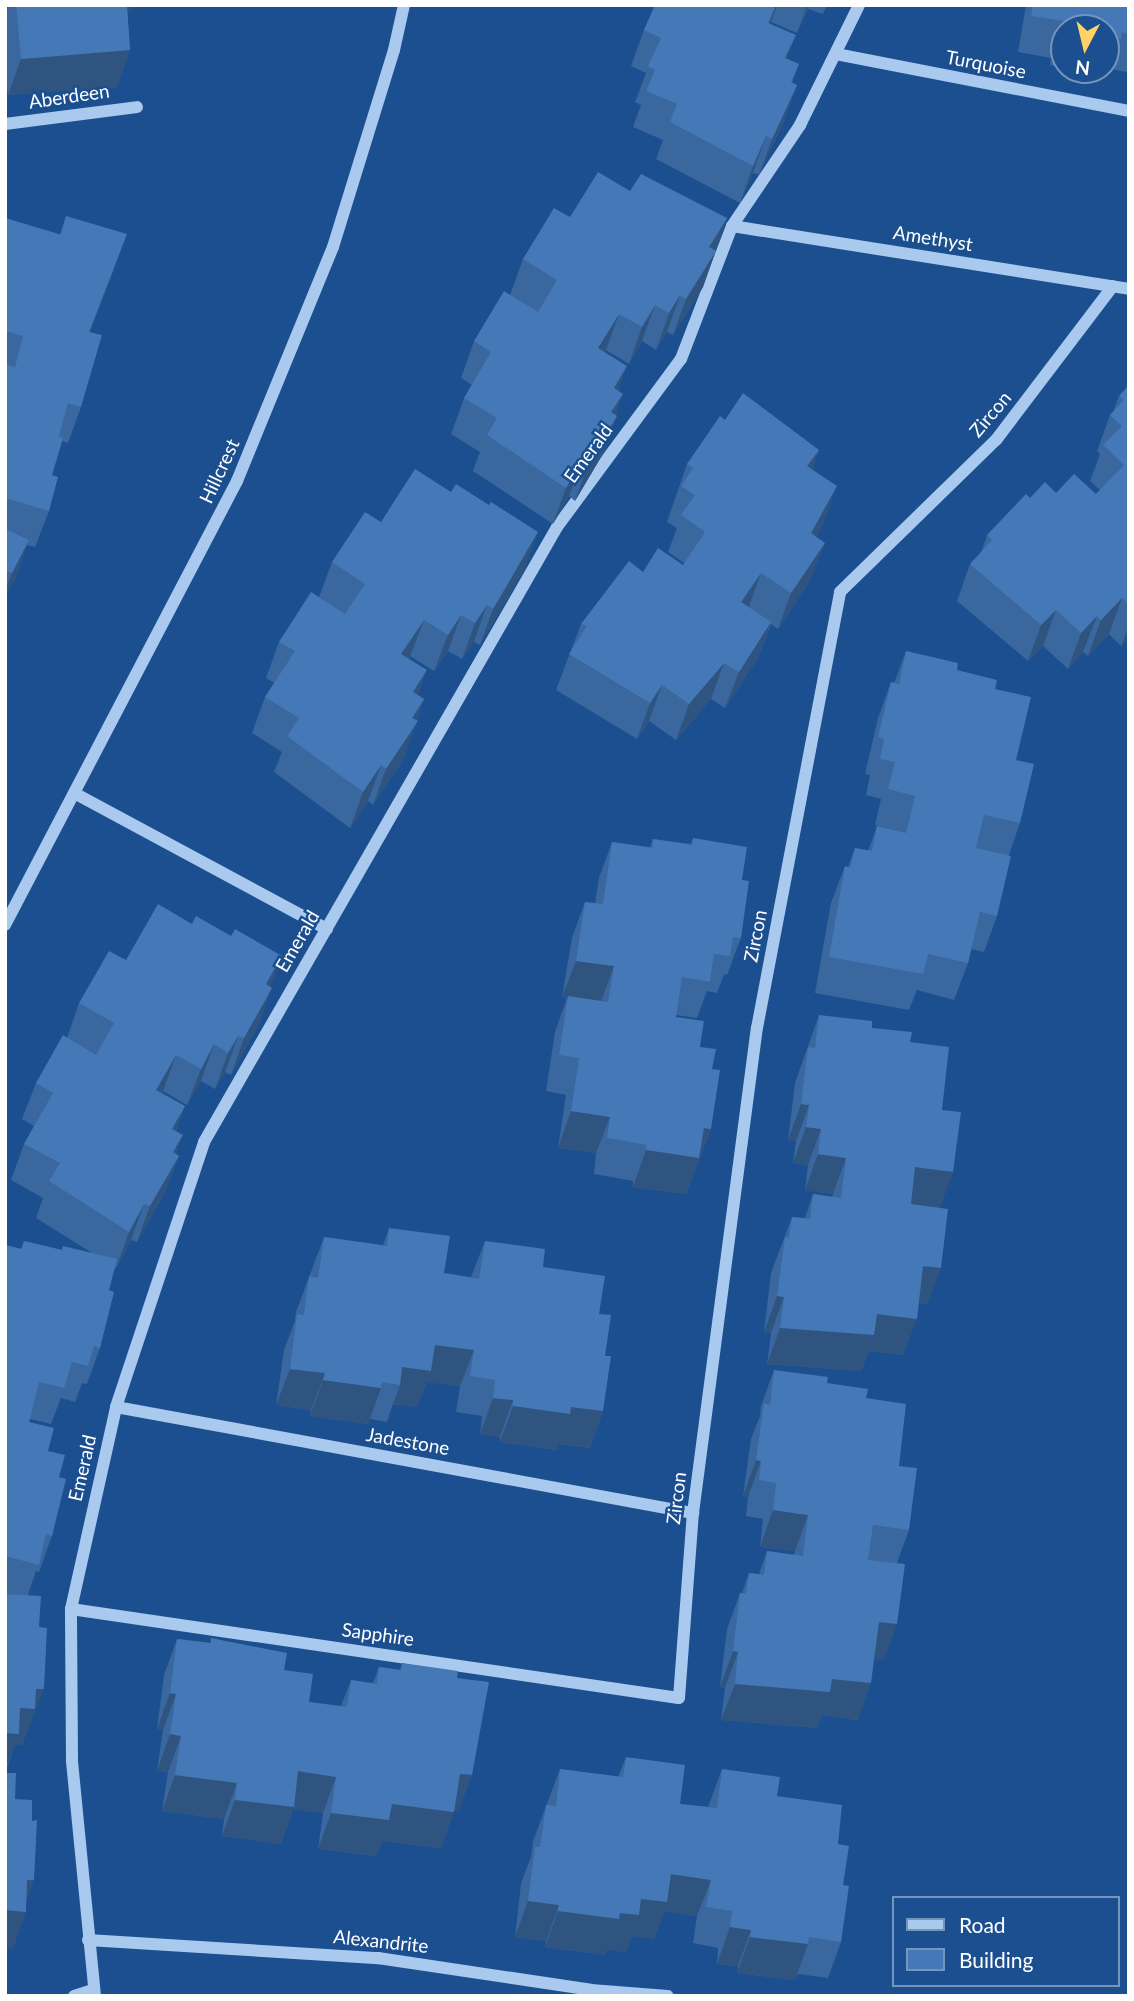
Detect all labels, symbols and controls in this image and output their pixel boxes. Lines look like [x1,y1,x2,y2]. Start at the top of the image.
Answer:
north arrow [1050,14,1120,84]
street label: Turquoise [944,45,1028,83]
text: N [1074,56,1091,81]
street label: Aberdeen [27,79,111,113]
street label: Amethyst [892,220,974,256]
street label: Zircon [964,386,1016,442]
street label: Emerald [559,419,617,487]
street label: Hillcrest [194,435,244,507]
street label: Emerald [270,906,324,976]
street label: Zircon [739,908,771,964]
street label: Jadestone [365,1422,451,1460]
street label: Emerald [63,1432,101,1504]
street label: Zircon [661,1470,691,1526]
street label: Sapphire [340,1618,416,1650]
legend [892,1896,1120,1987]
text: Road [959,1912,1006,1937]
street label: Alexandrite [332,1925,430,1957]
text: Building [959,1947,1034,1972]

